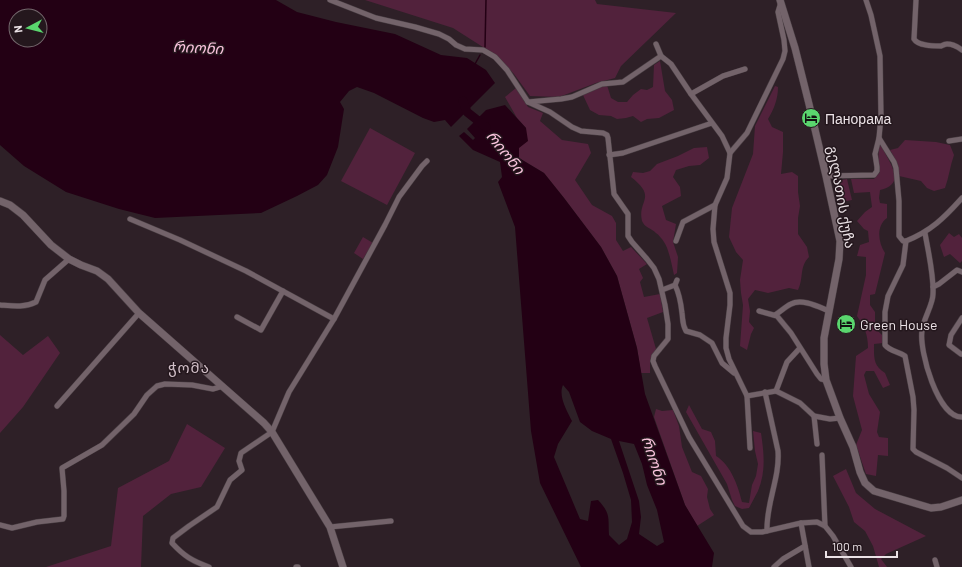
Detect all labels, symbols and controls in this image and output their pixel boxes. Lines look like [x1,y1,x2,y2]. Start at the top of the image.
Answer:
north arrow [8,8,48,48]
text: N [11,25,24,34]
water label: რიონი [172,37,225,57]
hotel icon: Панорама [800,107,822,129]
place label: Панорама [825,110,892,127]
water label: რიონი [483,127,530,178]
street label: გელათის ქუჩა [824,144,859,250]
hotel icon: Green House [835,313,857,335]
place label: Green House [860,316,937,333]
district label: ჭომა [168,358,210,377]
water label: რიონი [638,433,672,488]
scale bar [826,533,897,559]
text: 100 m [832,539,862,553]

